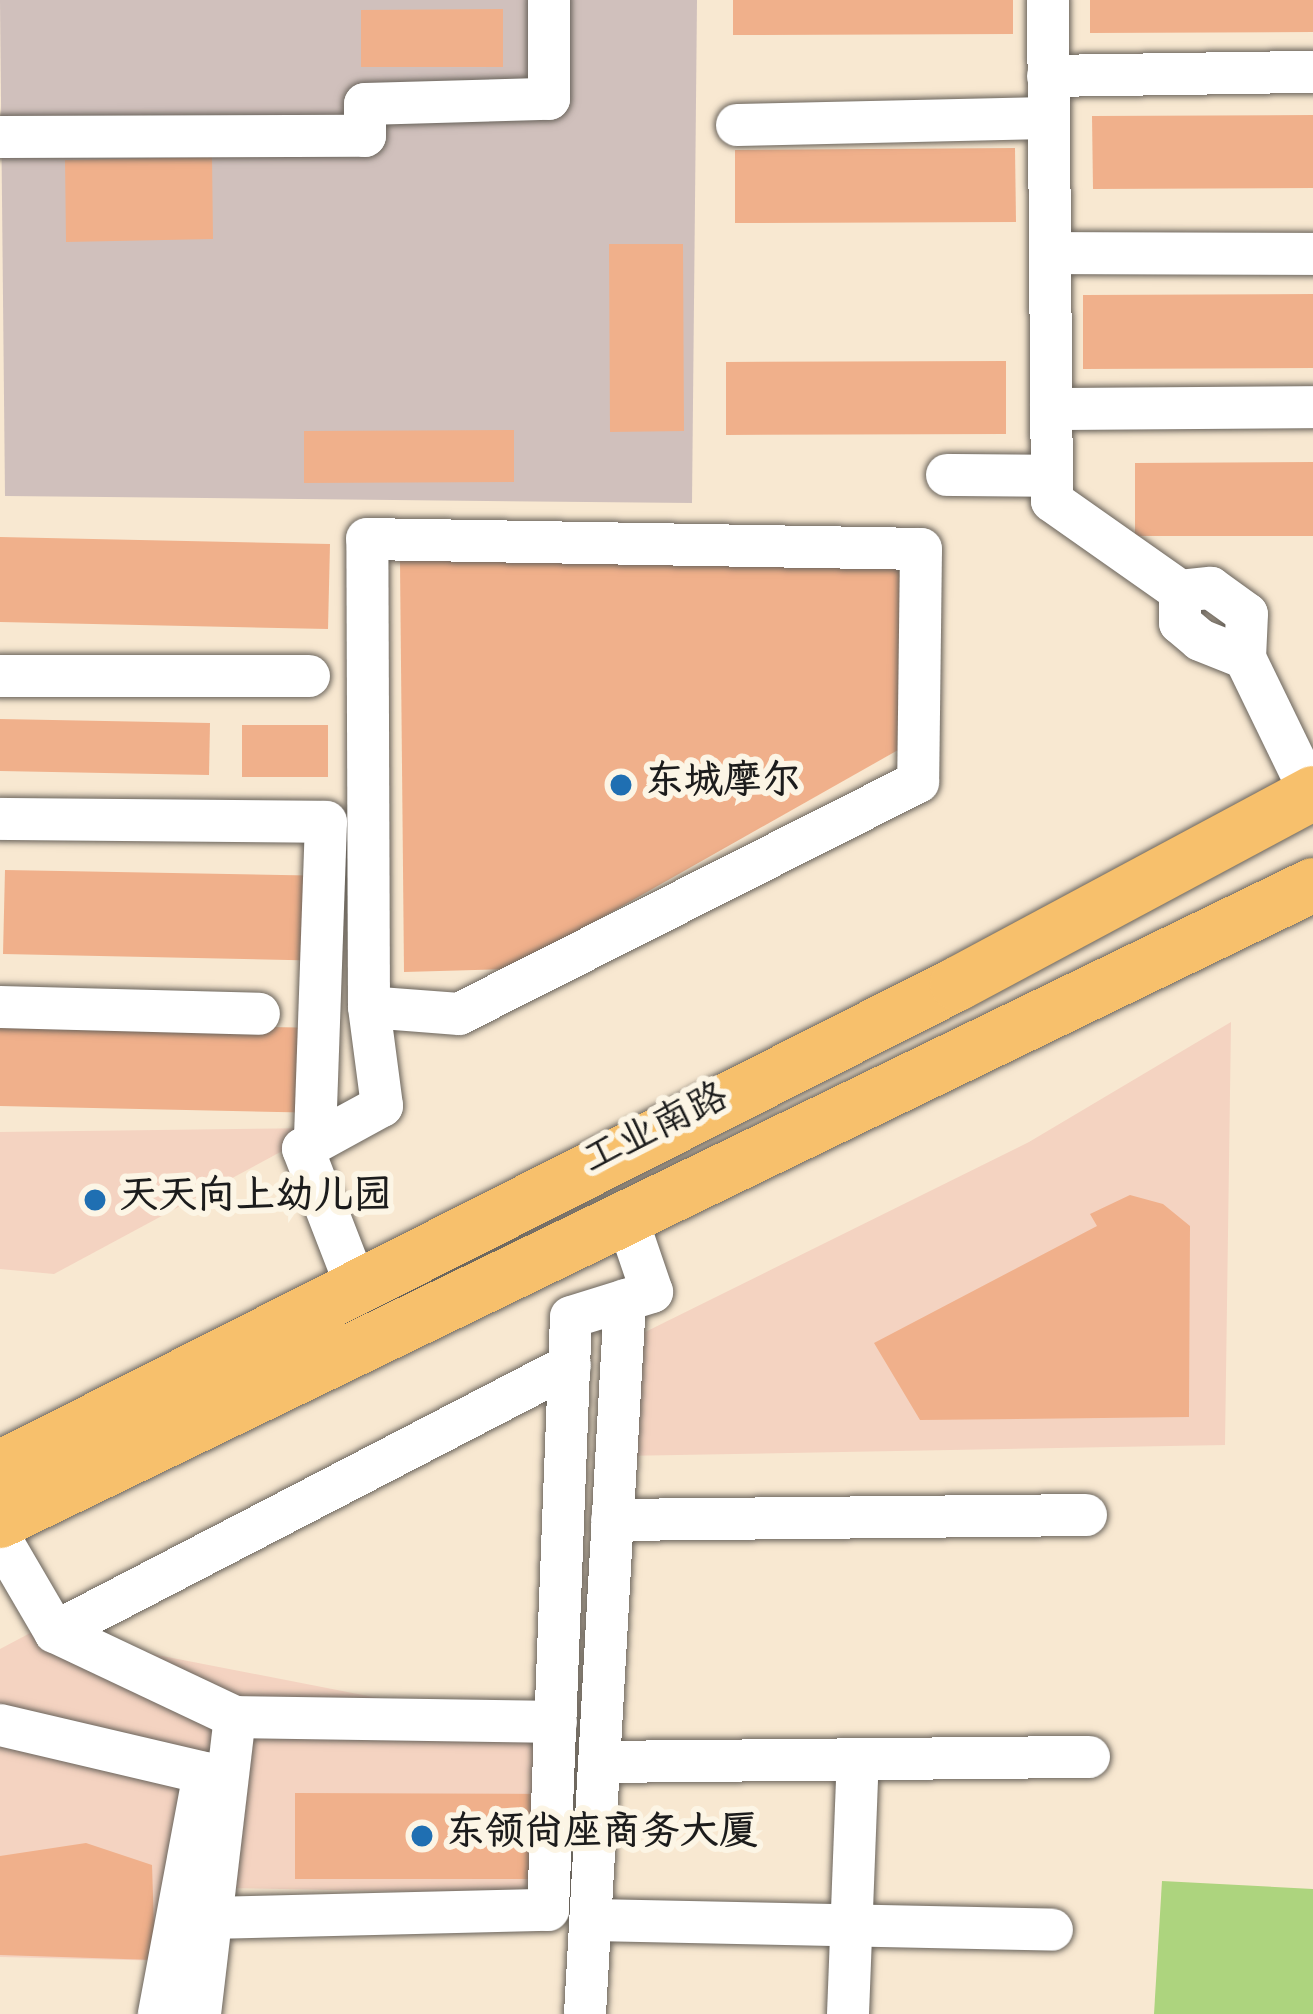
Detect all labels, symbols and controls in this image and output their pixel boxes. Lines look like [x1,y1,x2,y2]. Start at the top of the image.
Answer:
place label: 东城摩尔 [645,762,801,808]
marker: 东城摩尔 [608,772,634,798]
street label: 工业南路 [577,1077,737,1187]
place label: 天天向上幼儿园 [119,1177,392,1223]
marker: 天天向上幼儿园 [82,1187,108,1213]
place label: 东领尚座商务大厦 [446,1813,758,1859]
marker: 东领尚座商务大厦 [409,1823,435,1849]

